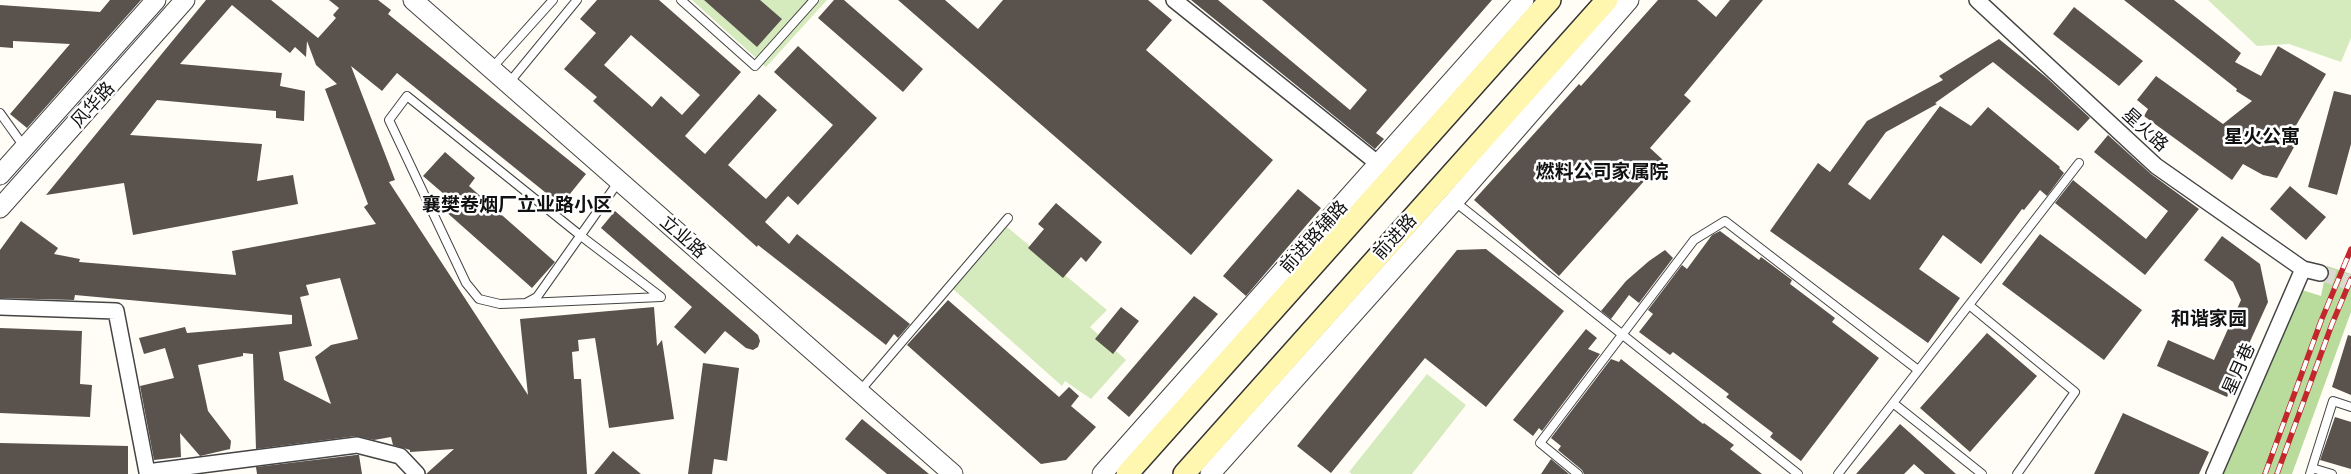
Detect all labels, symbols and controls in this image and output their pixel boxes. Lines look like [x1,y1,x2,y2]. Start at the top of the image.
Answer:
street label: 风华路 [67,78,119,132]
street label: 星火路 [2118,104,2172,156]
district label: 星火公寓 [2224,126,2300,148]
district label: 燃料公司家属院 [1536,161,1668,183]
district label: 襄樊卷烟厂立业路小区 [422,194,612,216]
street label: 前进路辅路 [1276,196,1352,278]
street label: 前进路 [1369,210,1421,264]
street label: 立业路 [656,211,710,263]
district label: 和谐家园 [2171,308,2247,330]
street label: 星月巷 [2218,340,2260,398]

